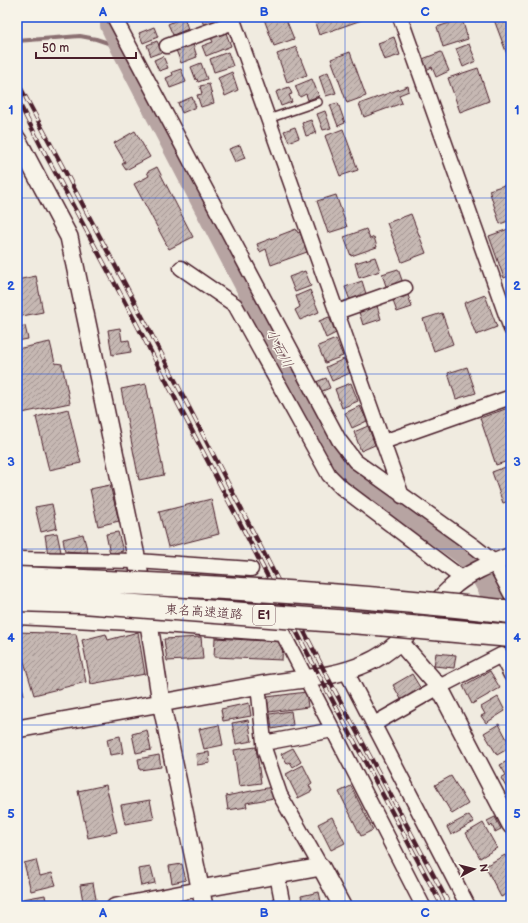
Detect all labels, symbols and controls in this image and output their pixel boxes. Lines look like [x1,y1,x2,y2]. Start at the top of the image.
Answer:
text: A [98,4,107,20]
text: B [259,4,269,20]
text: C [420,4,430,20]
scale bar [36,34,136,60]
text: 50 m [42,41,69,56]
text: 1 [8,102,14,118]
text: 1 [514,102,520,118]
text: 2 [7,278,15,294]
text: 2 [513,278,521,294]
water label: 小石川 [262,326,297,371]
text: 3 [7,454,15,470]
text: 3 [513,454,521,470]
street label: 東名高速道路 [164,601,243,623]
road number: E1 [253,605,275,625]
text: 4 [7,630,15,646]
text: 4 [513,630,521,646]
text: 5 [7,806,15,822]
text: 5 [513,806,521,822]
north arrow [454,849,494,889]
text: N [476,863,490,873]
text: A [98,905,107,921]
text: B [259,905,269,921]
text: C [420,905,430,921]

